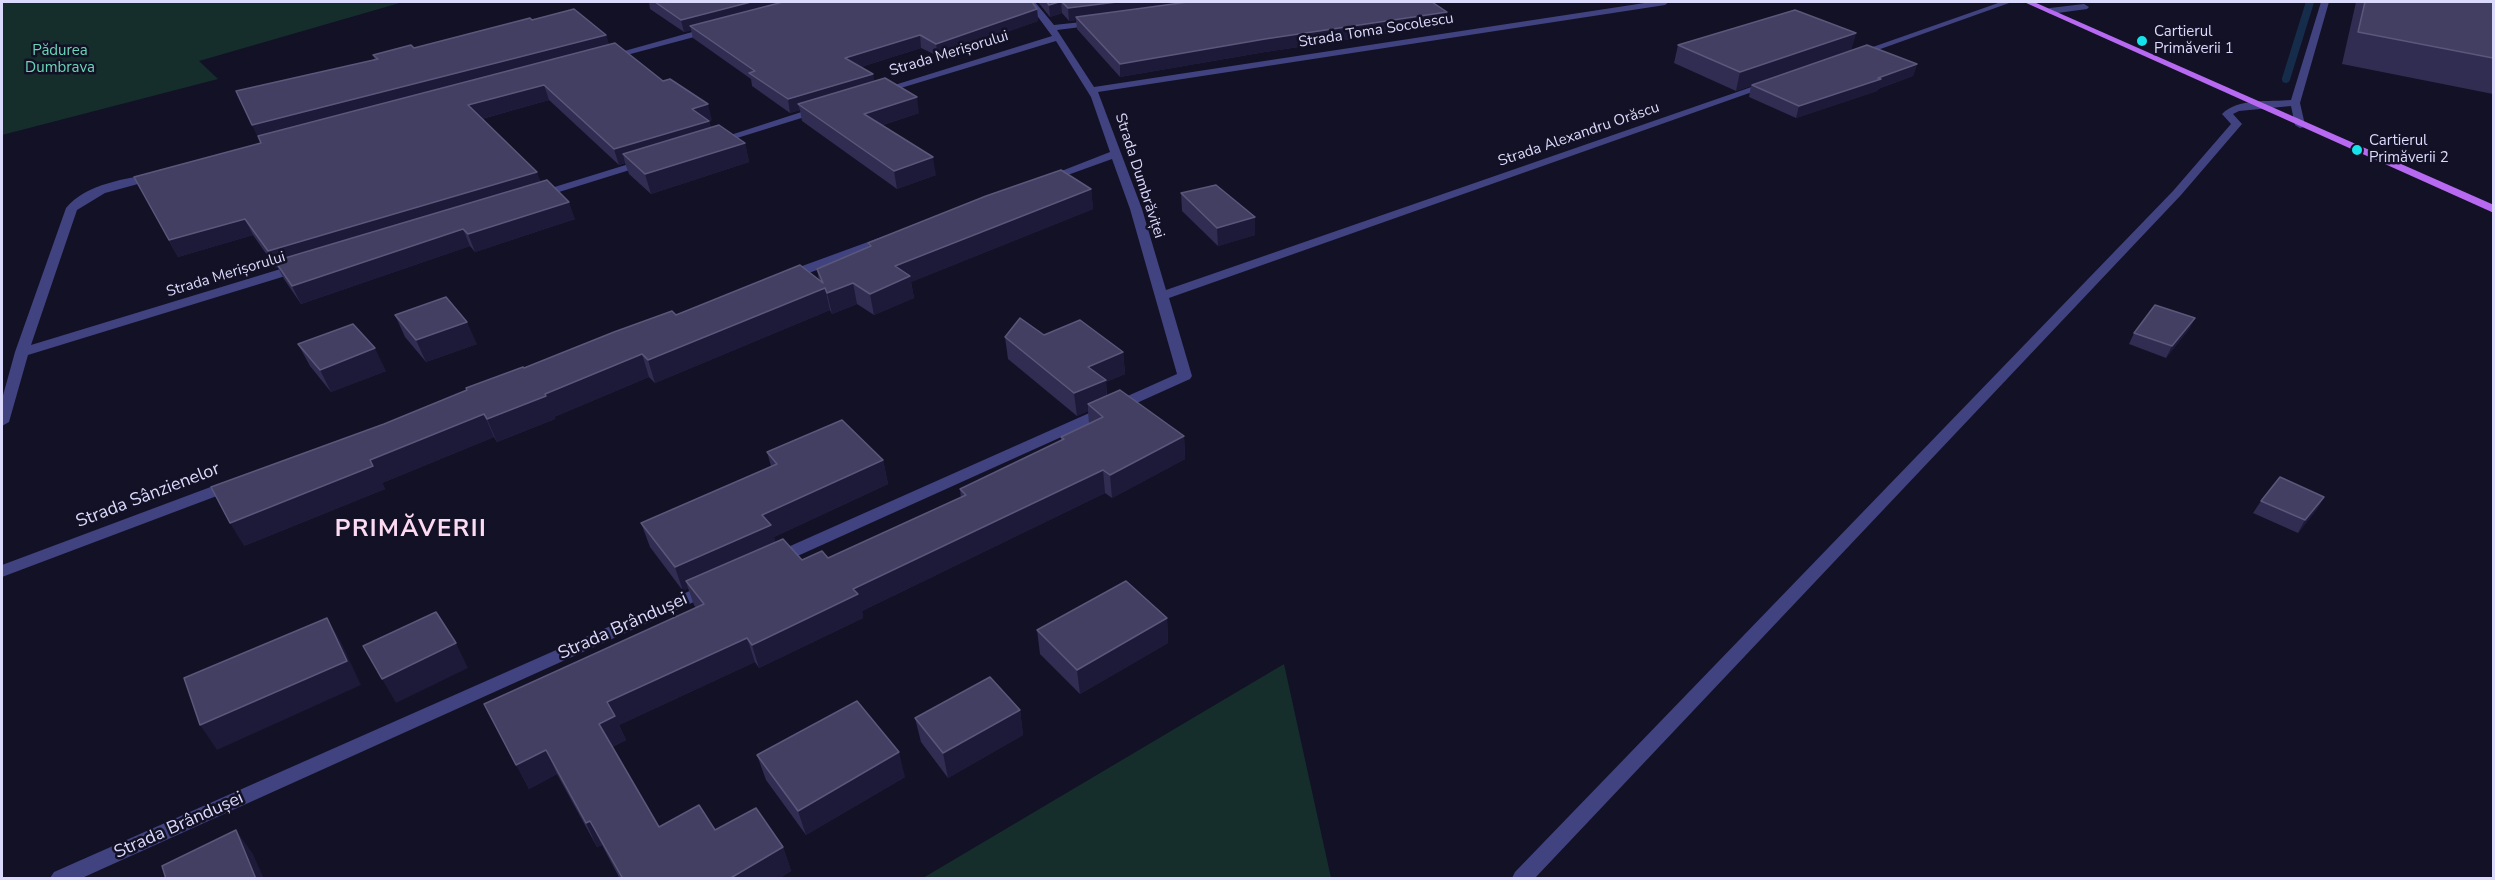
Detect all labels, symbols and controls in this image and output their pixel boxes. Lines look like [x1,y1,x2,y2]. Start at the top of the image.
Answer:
street label: Strada Toma Socolescu [1297,10,1455,52]
place label: Cartierul Primăverii 1 [2154,23,2234,58]
street label: Strada Merișorului [887,27,1011,81]
marker: Cartierul Primăverii 1 [2135,34,2149,48]
park label: Pădurea Dumbrava [25,42,95,77]
street label: Strada Alexandru Orăscu [1496,99,1662,171]
street label: Strada Dumbrăviței [1110,111,1168,241]
place label: Cartierul Primăverii 2 [2369,132,2449,167]
marker: Cartierul Primăverii 2 [2350,143,2364,157]
street label: Strada Merișorului [164,248,288,302]
street label: Strada Sânzienelor [73,459,223,533]
district label: PRIMĂVERII [335,516,487,544]
street label: Strada Brândușei [555,589,691,665]
street label: Strada Brândușei [111,788,247,864]

